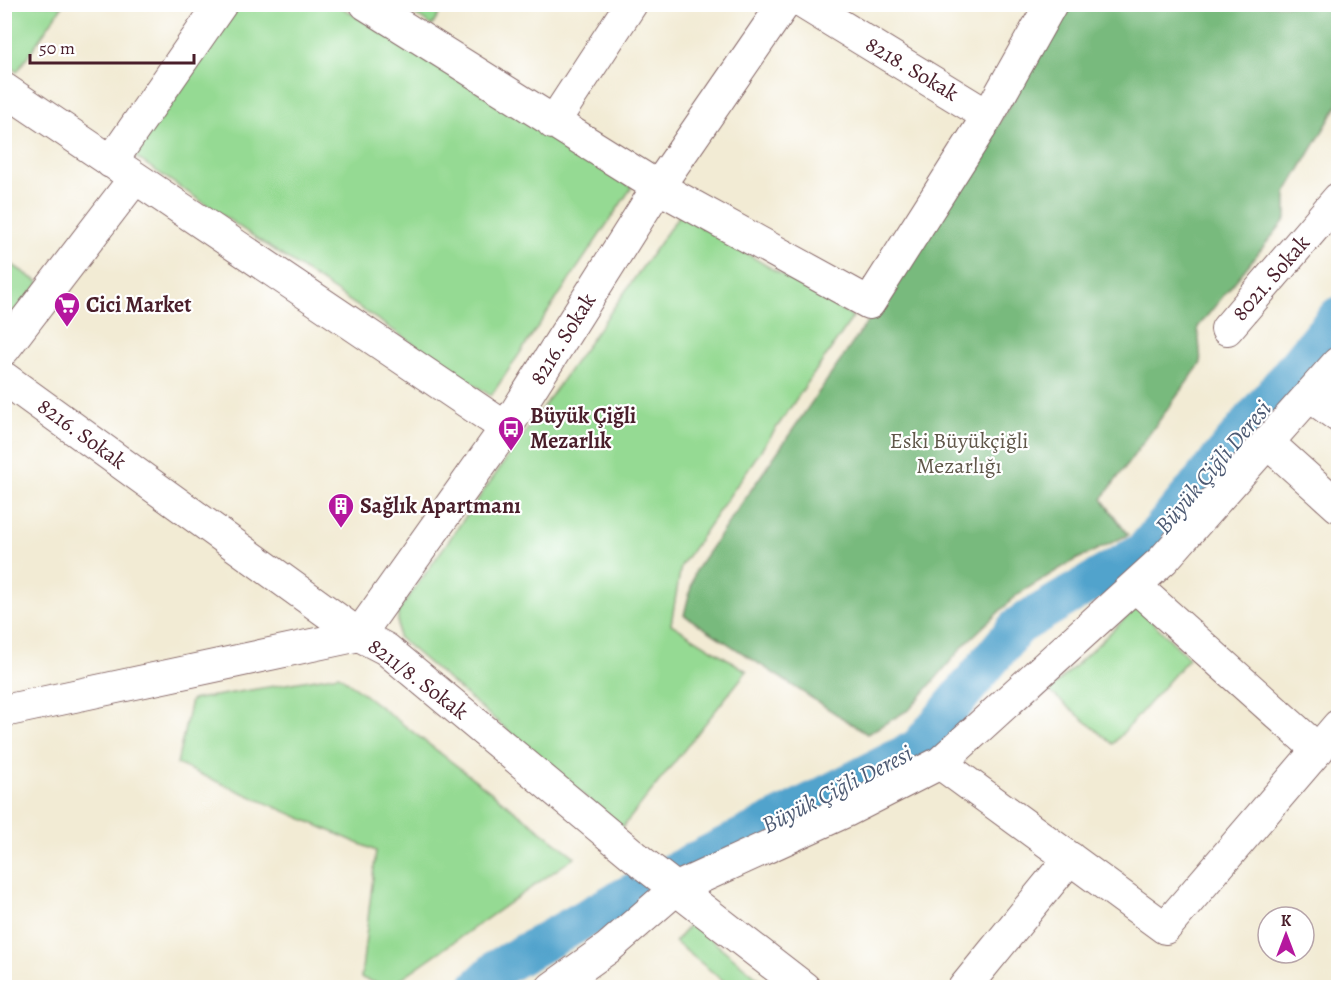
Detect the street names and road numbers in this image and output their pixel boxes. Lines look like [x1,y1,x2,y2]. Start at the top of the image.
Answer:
street label: 8218. Sokak [860,29,964,109]
street label: 8021. Sokak [1225,229,1317,327]
street label: 8216. Sokak [523,287,603,391]
street label: 8216. Sokak [31,392,133,477]
street label: 8211/8. Sokak [362,631,474,727]

